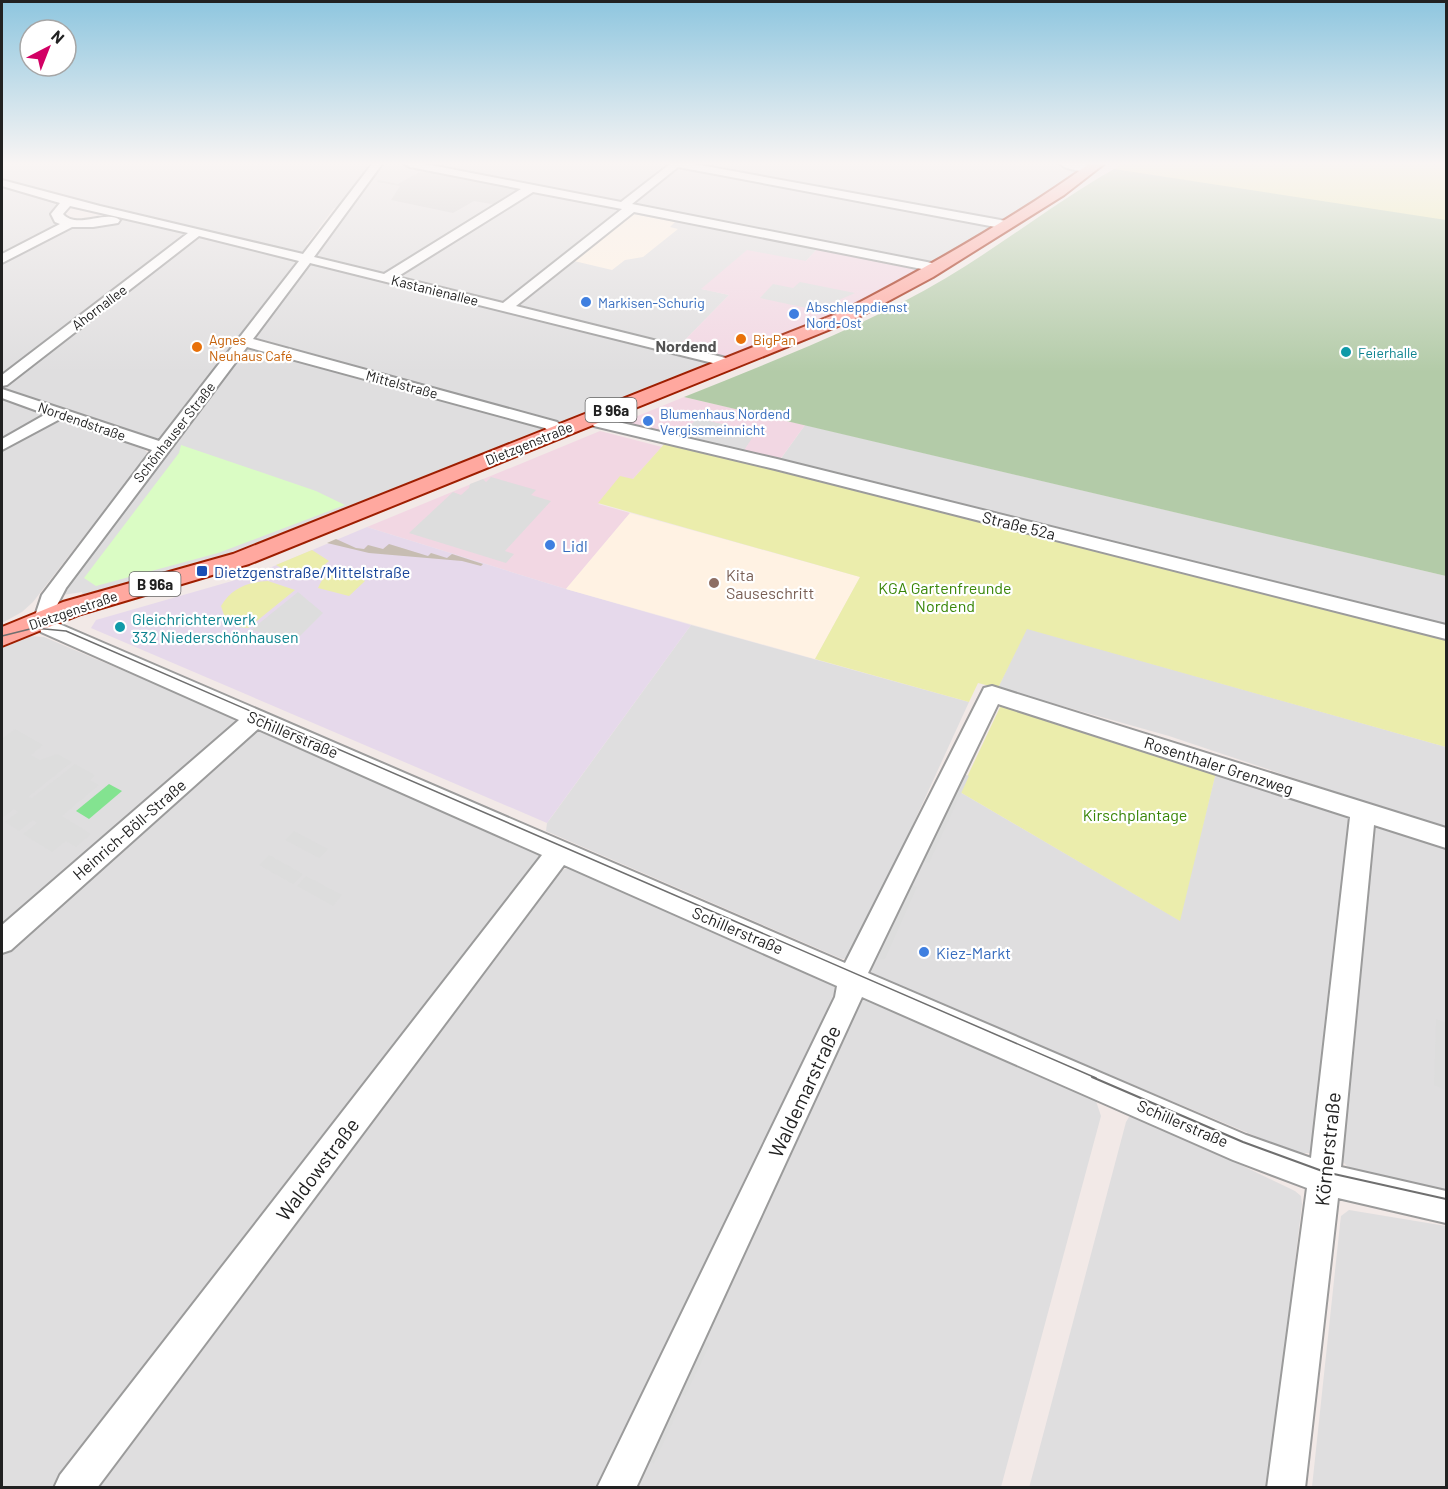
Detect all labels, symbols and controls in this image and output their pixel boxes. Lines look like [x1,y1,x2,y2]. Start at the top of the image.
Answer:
north arrow [18,18,78,78]
text: N [48,26,69,47]
street label: Kastanienallee [390,271,480,309]
street label: Ahornallee [68,281,130,333]
place label: Markisen-Schurig [598,294,705,311]
marker: Markisen-Schurig [579,295,593,309]
place label: Abschleppdienst Nord-Ost [806,298,908,331]
marker: Abschleppdienst Nord-Ost [787,307,801,321]
place label: Agnes Neuhaus Café [209,331,292,364]
place label: BigPan [753,331,796,348]
marker: BigPan [734,332,748,346]
district label: Nordend [655,336,717,355]
marker: Agnes Neuhaus Café [190,340,204,354]
place label: Feierhalle [1358,344,1418,361]
marker: Feierhalle [1339,345,1353,359]
street label: Mittelstraße [364,366,440,402]
street label: Schönhauser Straße [129,378,219,486]
street label: Nordendstraße [36,398,128,444]
road number: B 96a [586,398,636,422]
place label: Blumenhaus Nordend Vergissmeinnicht [660,405,790,438]
marker: Blumenhaus Nordend Vergissmeinnicht [641,414,655,428]
street label: Dietzgenstraße [483,418,575,468]
street label: Straße 52a [980,507,1058,543]
place label: Lidl [562,536,588,555]
marker: Lidl [543,538,557,552]
place label: Dietzgenstraße/Mittelstraße [214,562,410,581]
marker: Dietzgenstraße/Mittelstraße [195,564,209,578]
place label: Kita Sauseschritt [726,565,814,602]
road number: B 96a [130,572,180,596]
marker: Kita Sauseschritt [707,576,721,590]
park label: KGA Gartenfreunde Nordend [878,578,1012,615]
street label: Dietzgenstraße [26,587,120,633]
place label: Gleichrichterwerk 332 Niederschönhausen [132,609,299,646]
marker: Gleichrichterwerk 332 Niederschönhausen [113,620,127,634]
street label: Schillerstraße [245,706,341,762]
street label: Rosenthaler Grenzweg [1142,732,1296,798]
street label: Heinrich-Böll-Straße [69,775,189,883]
park label: Kirschplantage [1083,805,1187,824]
street label: Schillerstraße [690,902,786,958]
place label: Kiez-Markt [936,943,1011,962]
marker: Kiez-Markt [917,945,931,959]
street label: Waldemarstraße [763,1021,845,1161]
street label: Körnerstraße [1309,1091,1345,1207]
street label: Schillerstraße [1135,1095,1231,1151]
street label: Waldowstraße [270,1113,364,1225]

